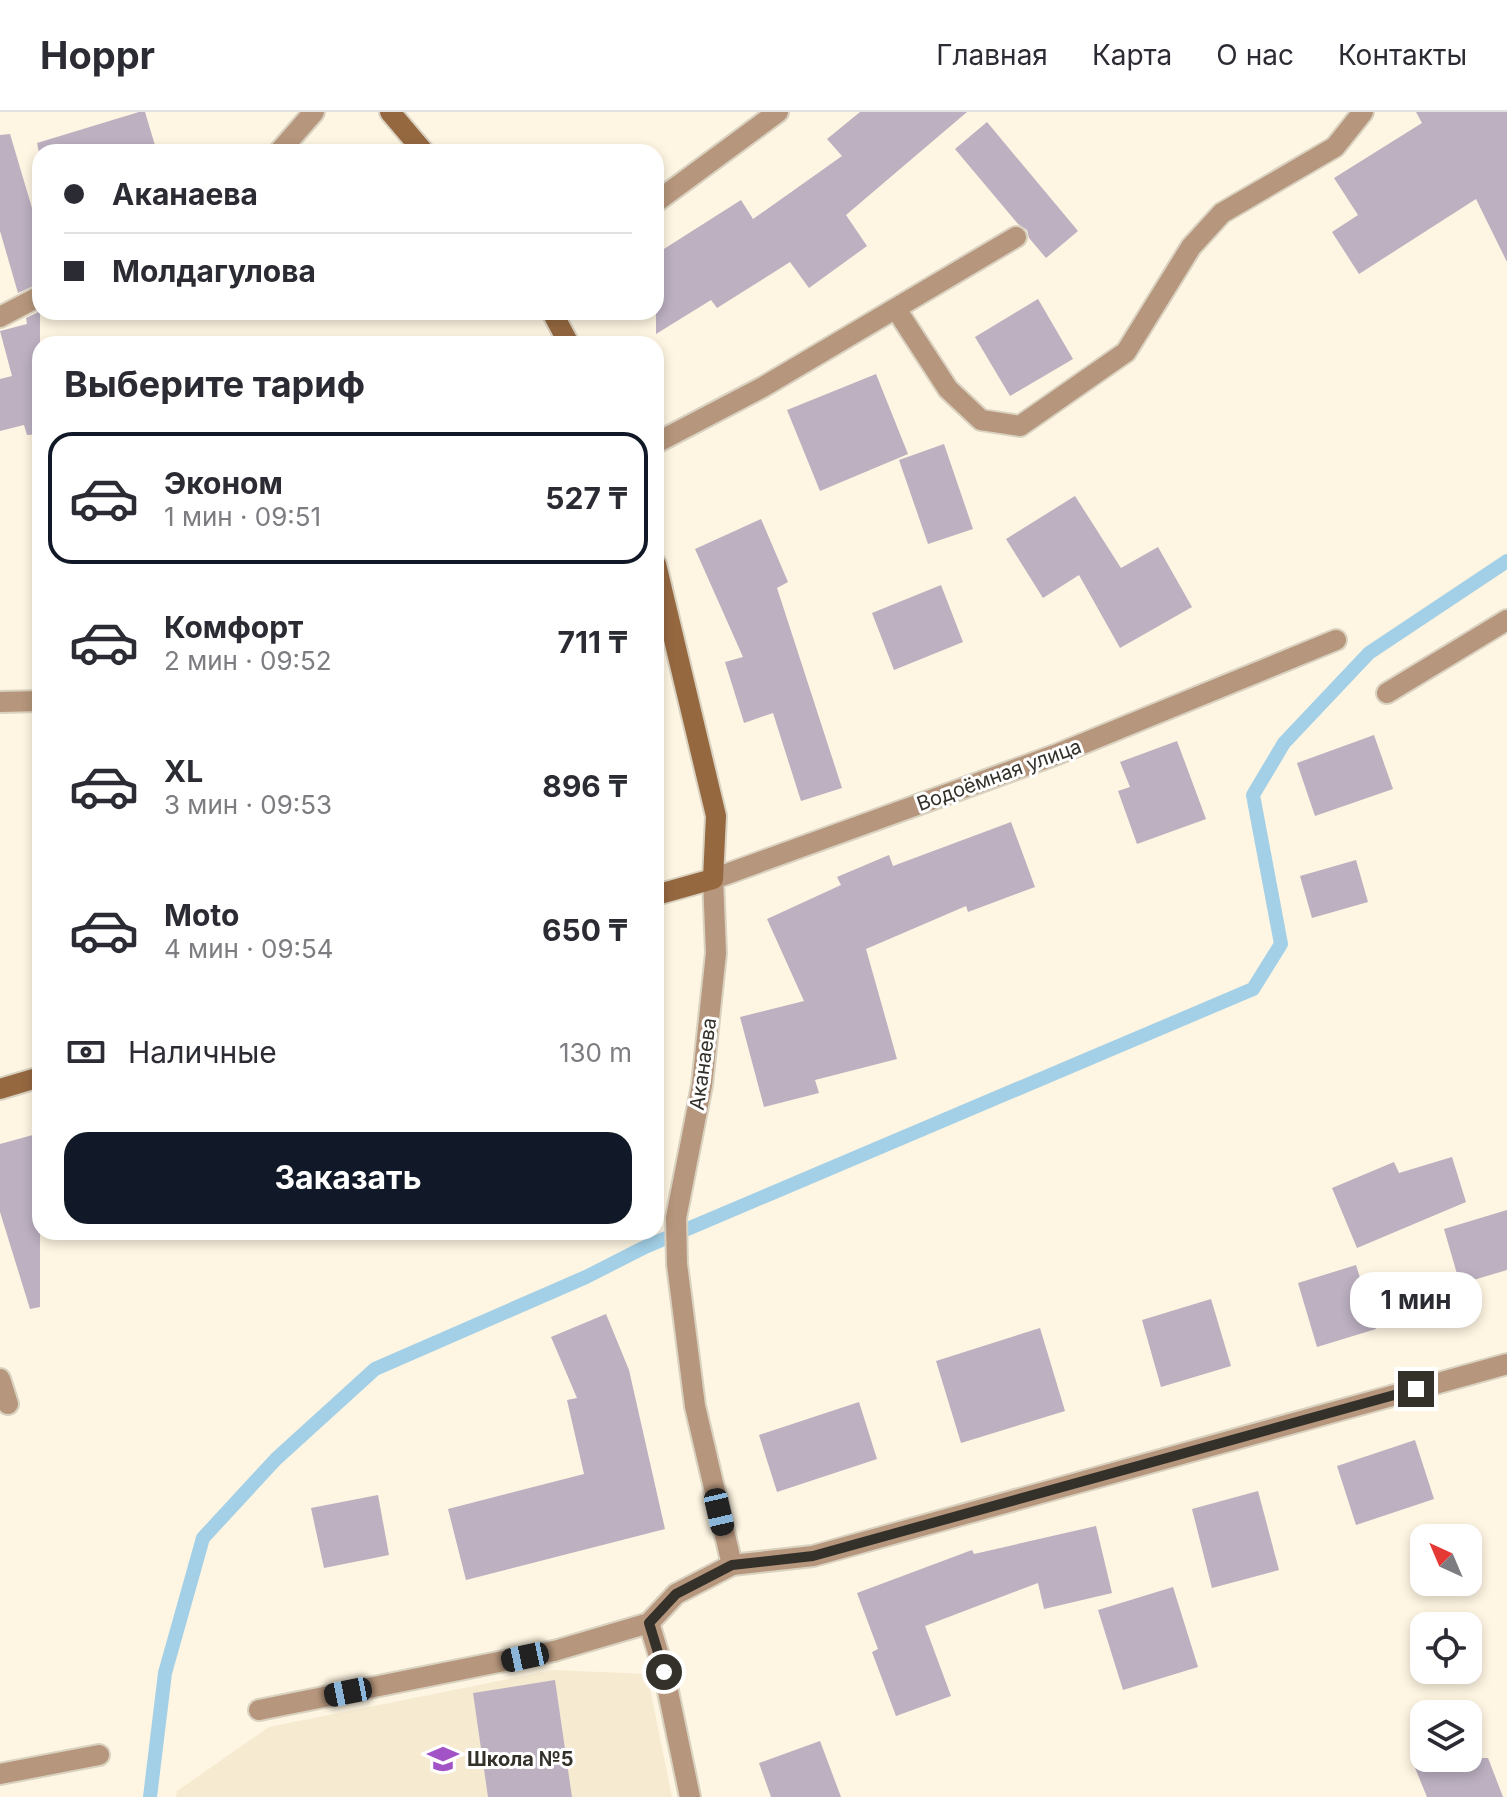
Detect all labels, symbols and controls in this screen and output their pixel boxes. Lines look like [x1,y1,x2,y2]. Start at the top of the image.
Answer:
text: Hoppr [40,32,155,78]
text: Главная [936,38,1048,72]
text: Карта [1092,38,1172,72]
text: О нас [1216,38,1294,72]
text: Контакты [1338,38,1467,72]
text: Аканаева [112,176,258,212]
text: Молдагулова [112,253,316,289]
text: Выберите тариф [64,362,365,406]
icon: car [68,462,140,534]
text: Эконом [164,465,283,501]
text: 527 ₸ [545,480,628,516]
text: 1 мин · 09:51 [164,501,321,532]
icon: car [68,606,140,678]
text: Комфорт [164,609,303,645]
text: 711 ₸ [558,624,628,660]
text: 2 мин · 09:52 [164,645,332,676]
street label: Водоёмная улица [913,734,1085,816]
icon: car [68,750,140,822]
text: XL [164,753,203,789]
text: 896 ₸ [542,768,628,804]
text: 3 мин · 09:53 [164,789,332,820]
icon: car [68,894,140,966]
text: Moto [164,897,239,933]
text: 650 ₸ [542,912,628,948]
text: 4 мин · 09:54 [164,933,334,964]
street label: Аканаева [685,1016,721,1112]
icon: cash [64,1030,108,1074]
text: Наличные [128,1034,277,1070]
text: 130 m [559,1037,632,1068]
button: Заказать [64,1132,632,1224]
callout: 1 мин [1350,1273,1482,1329]
text: 1 мин [1381,1284,1451,1315]
route end [1398,1371,1434,1407]
car [702,1486,736,1538]
north arrow [1410,1524,1482,1596]
map controls [1410,1524,1482,1772]
button: locate [1410,1612,1482,1684]
car [499,1640,551,1674]
route start [646,1654,682,1690]
car [322,1676,374,1708]
button: layers [1410,1700,1482,1772]
school or university icon: Школа №5 [426,1742,460,1776]
place label: Школа №5 [467,1747,574,1771]

